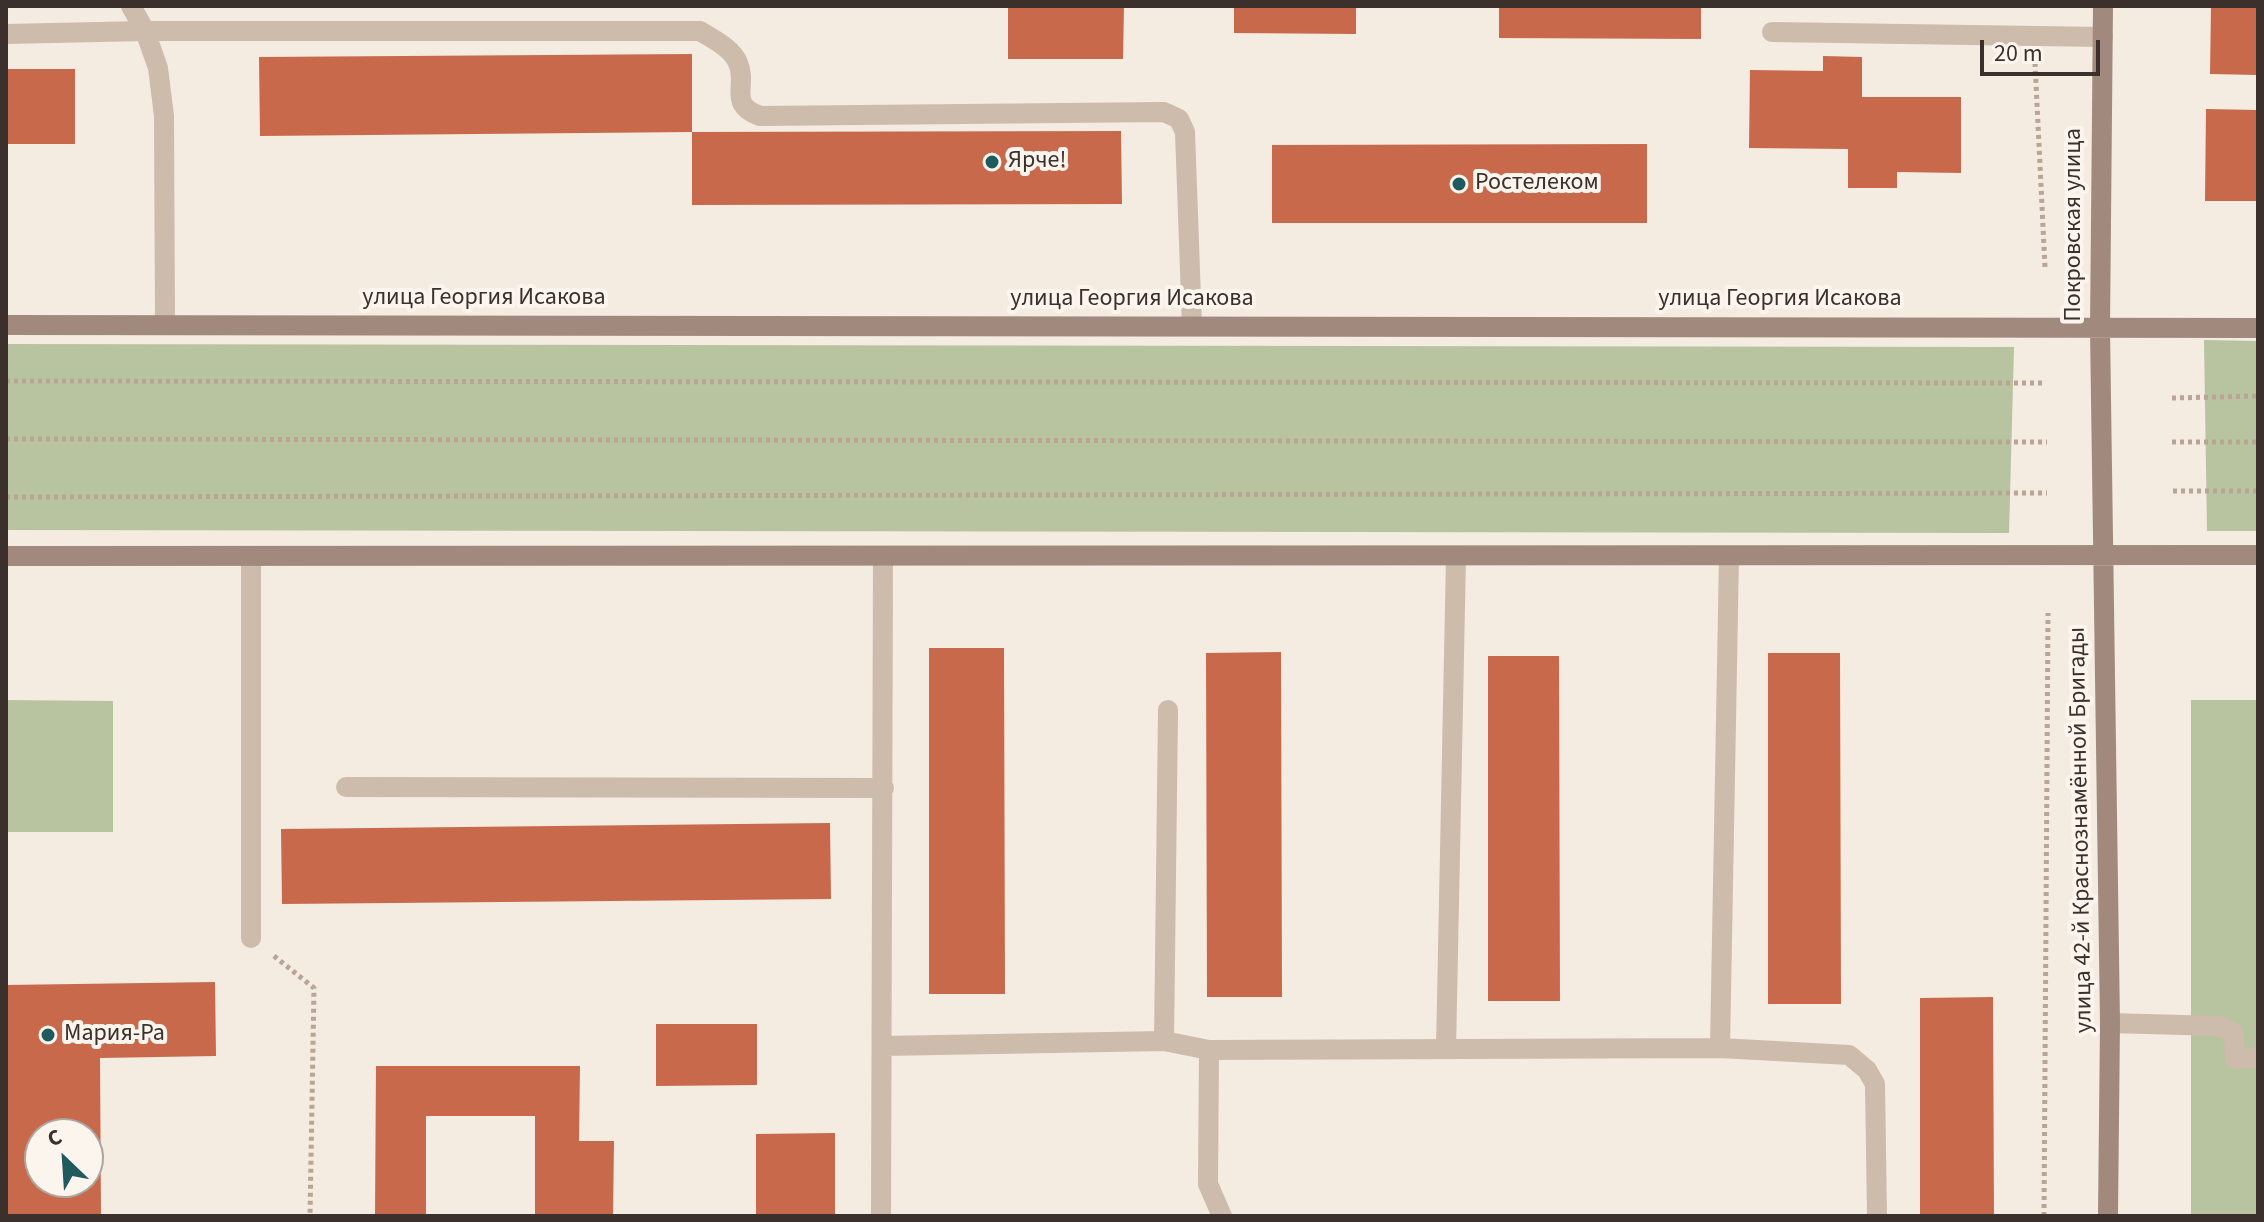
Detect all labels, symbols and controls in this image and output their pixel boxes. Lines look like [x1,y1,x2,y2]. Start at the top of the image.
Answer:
scale bar [1984,24,2104,74]
text: 20 m [1994,36,2043,71]
street label: Покровская улица [2061,128,2089,322]
place label: Ярче! [1008,148,1066,176]
marker: Ярче! [983,153,1001,171]
place label: Ростелеком [1475,170,1599,198]
marker: Ростелеком [1450,175,1468,193]
street label: улица Георгия Исакова [362,285,606,313]
street label: улица Георгия Исакова [1010,286,1254,314]
street label: улица Георгия Исакова [1658,286,1902,314]
street label: улица 42-й Краснознамённой Бригады [2064,627,2100,1033]
place label: Мария-Ра [64,1021,165,1049]
marker: Мария-Ра [39,1026,57,1044]
north arrow [24,1118,104,1198]
text: С [42,1121,67,1155]

